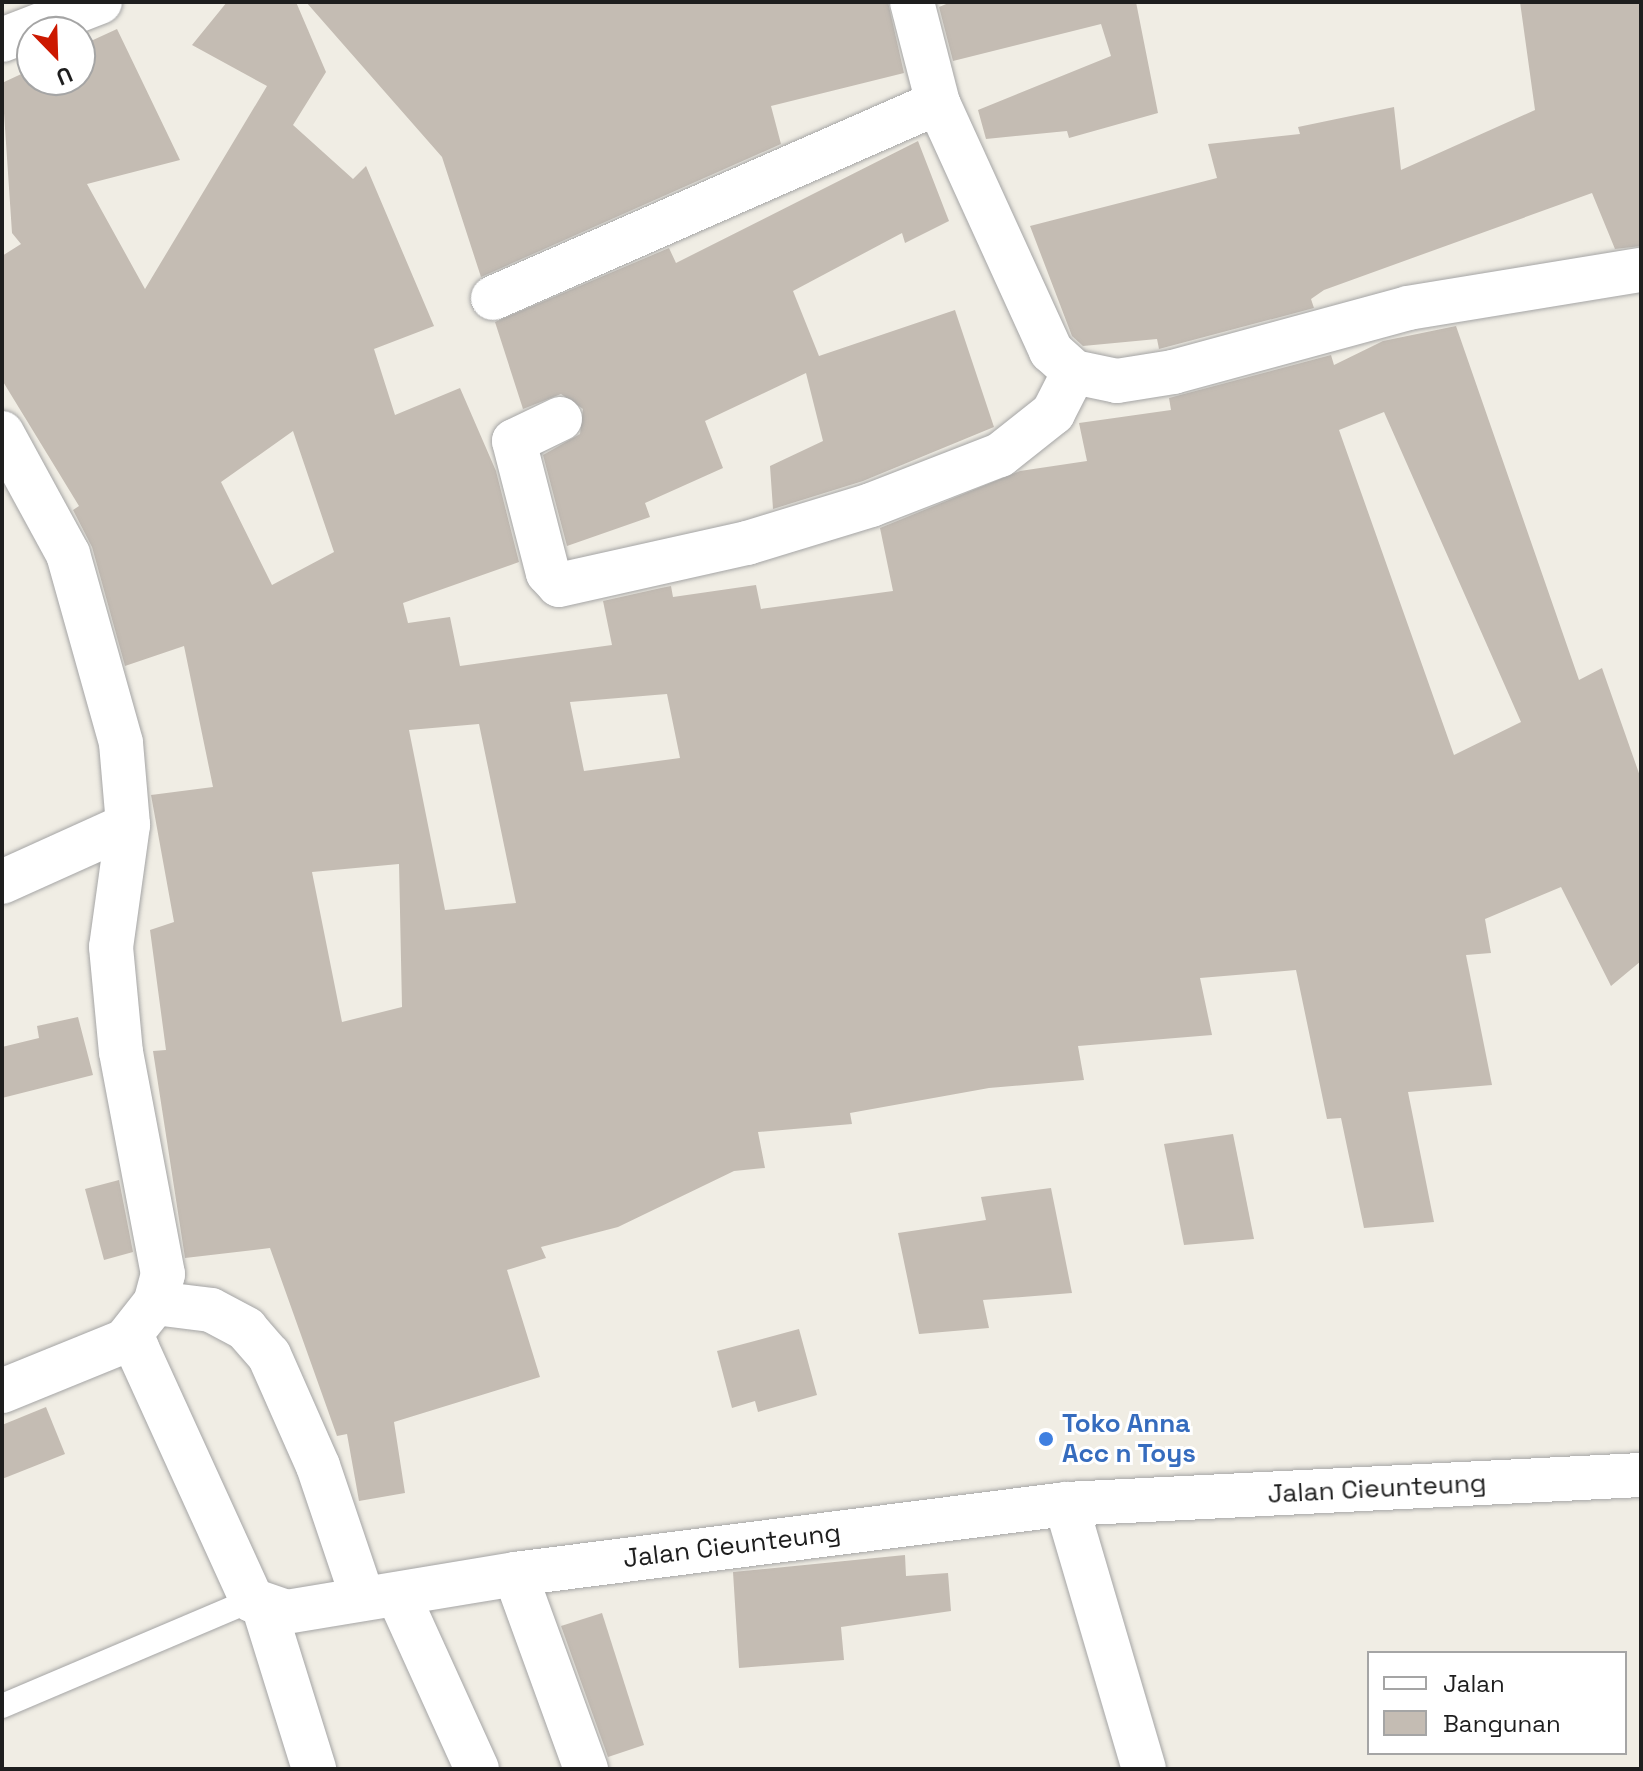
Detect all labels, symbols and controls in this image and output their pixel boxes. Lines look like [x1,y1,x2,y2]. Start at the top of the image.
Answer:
north arrow [16,16,96,96]
text: U [52,60,77,92]
place label: Toko Anna Acc n Toys [1062,1408,1197,1470]
marker: Toko Anna Acc n Toys [1037,1430,1055,1448]
street label: Jalan Cieunteung [1267,1468,1487,1510]
street label: Jalan Cieunteung [621,1517,843,1575]
legend [1367,1651,1627,1755]
text: Jalan [1443,1668,1505,1699]
text: Bangunan [1443,1708,1561,1739]

